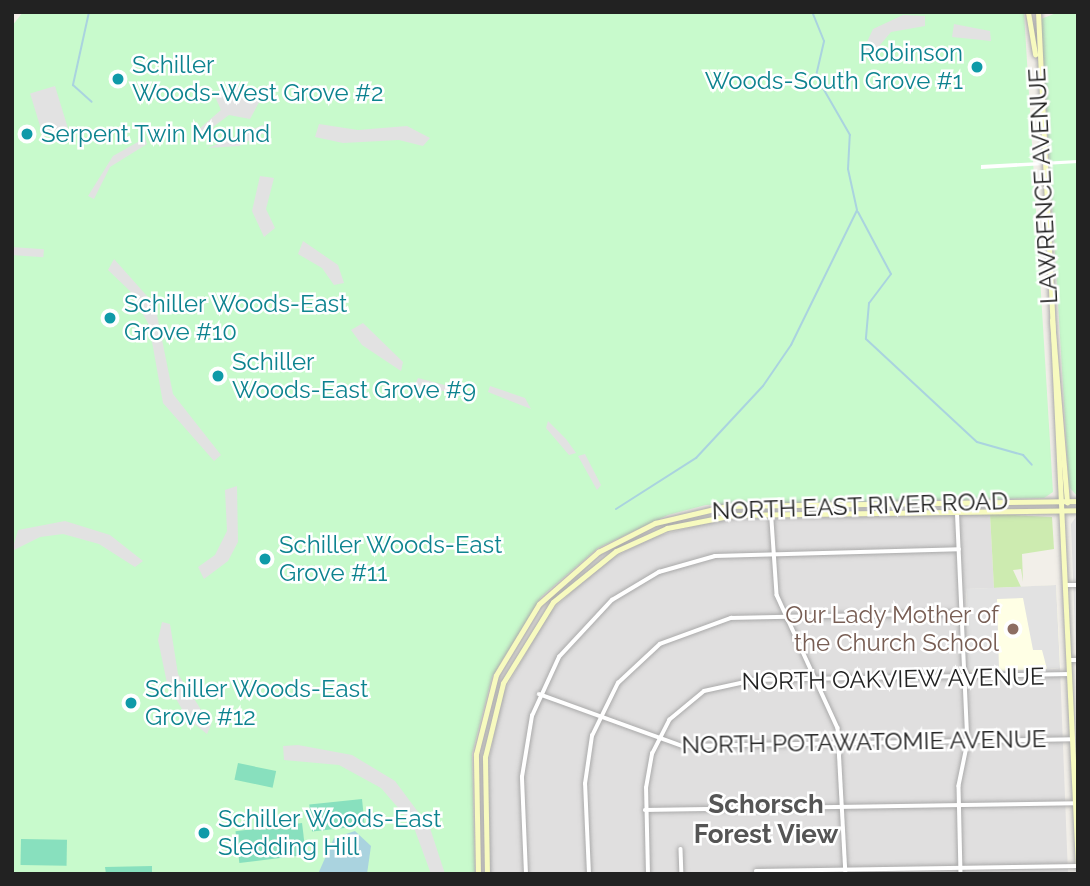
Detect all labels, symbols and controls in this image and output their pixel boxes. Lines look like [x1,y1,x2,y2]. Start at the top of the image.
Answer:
place label: Robinson Woods-South Grove #1 [705,39,963,95]
place label: Schiller Woods-West Grove #2 [132,51,384,107]
marker: Robinson Woods-South Grove #1 [969,59,985,75]
street label: LAWRENCE AVENUE [1022,67,1064,305]
marker: Schiller Woods-West Grove #2 [110,71,126,87]
place label: Serpent Twin Mound [41,120,271,148]
marker: Serpent Twin Mound [19,126,35,142]
place label: Schiller Woods-East Grove #10 [124,290,349,346]
marker: Schiller Woods-East Grove #10 [102,310,118,326]
place label: Schiller Woods-East Grove #9 [232,348,476,404]
marker: Schiller Woods-East Grove #9 [210,368,226,384]
street label: NORTH EAST RIVER ROAD [711,486,1009,526]
place label: Schiller Woods-East Grove #11 [279,531,504,587]
marker: Schiller Woods-East Grove #11 [257,551,273,567]
place label: Our Lady Mother of the Church School [783,601,999,657]
marker: Our Lady Mother of the Church School [1005,621,1021,637]
street label: NORTH OAKVIEW AVENUE [740,662,1046,696]
place label: Schiller Woods-East Grove #12 [145,675,370,731]
marker: Schiller Woods-East Grove #12 [123,695,139,711]
street label: NORTH POTAWATOMIE AVENUE [681,724,1047,760]
district label: Schorsch Forest View [693,789,839,850]
place label: Schiller Woods-East Sledding Hill [218,805,443,861]
marker: Schiller Woods-East Sledding Hill [196,825,212,841]

